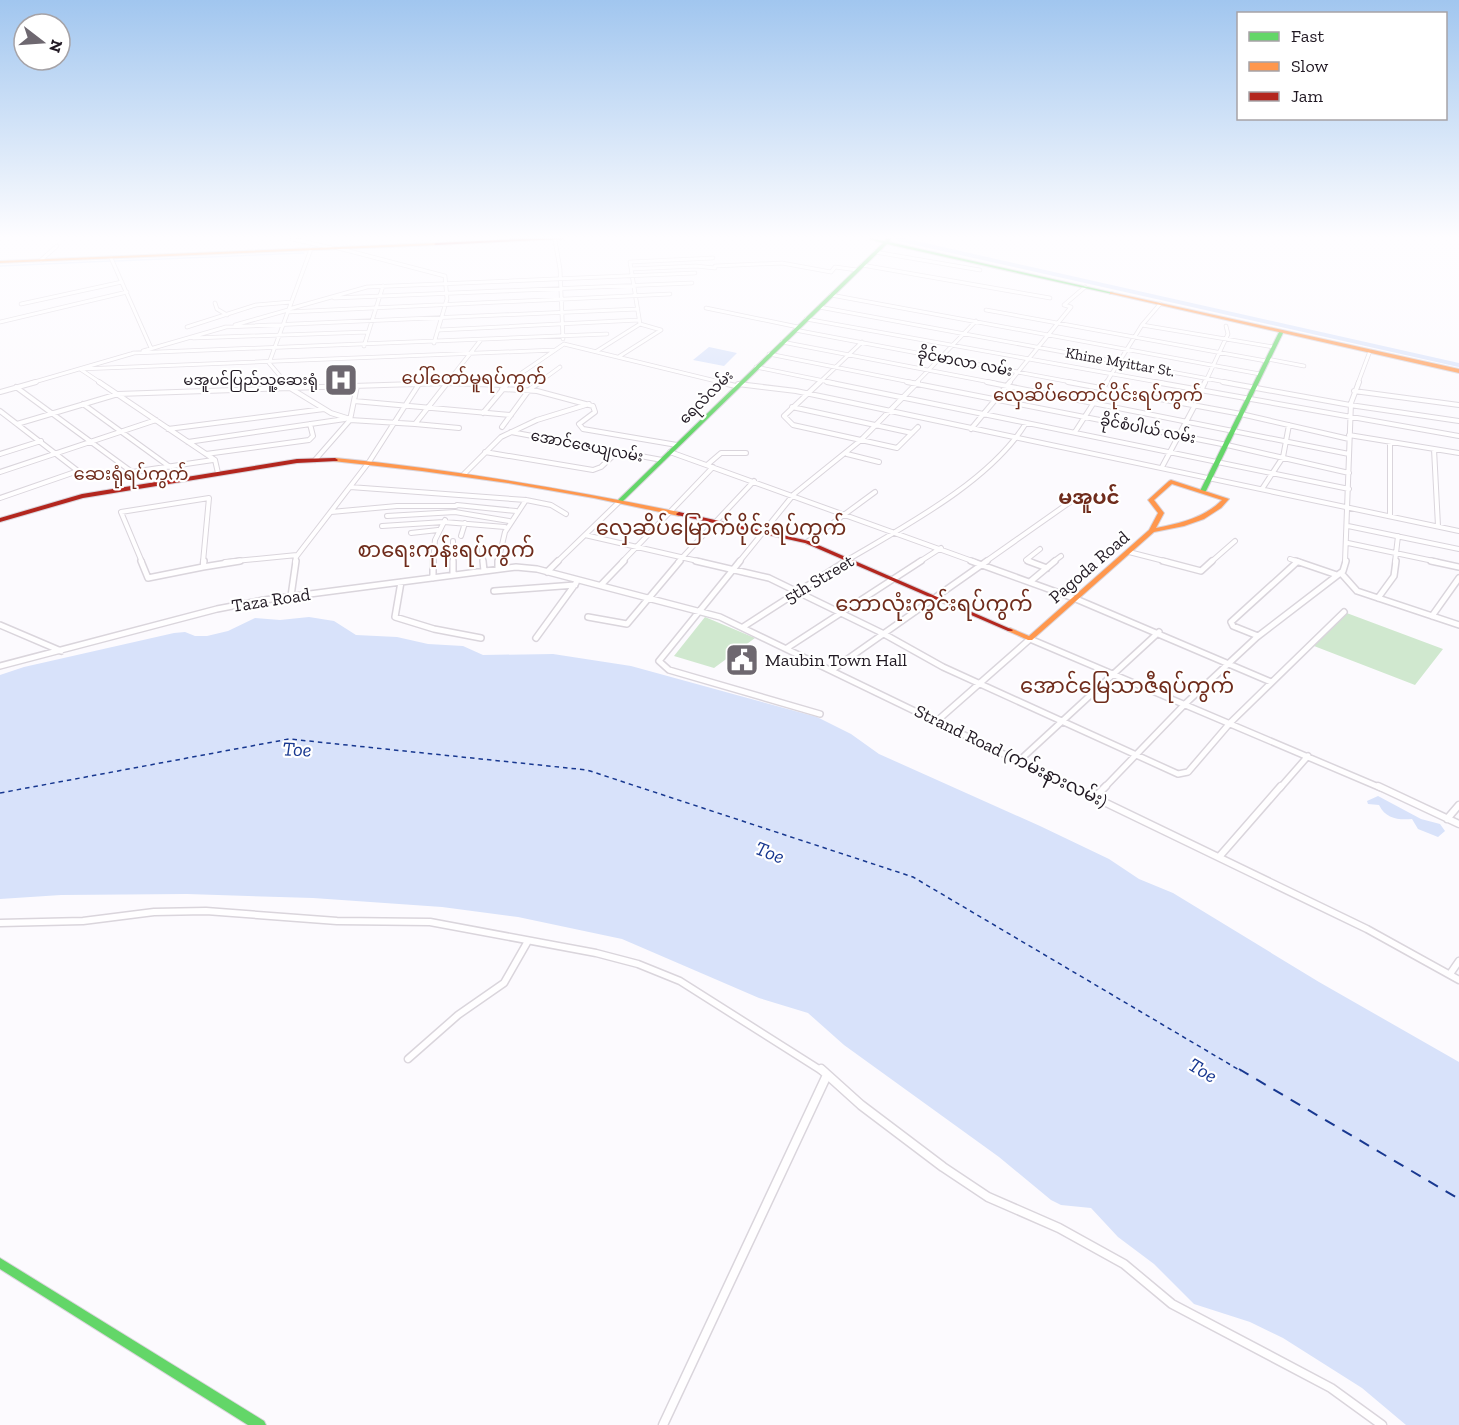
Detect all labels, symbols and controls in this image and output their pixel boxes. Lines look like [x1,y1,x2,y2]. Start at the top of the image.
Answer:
north arrow [12,12,72,72]
legend [1237,12,1447,120]
text: Fast [1291,25,1324,47]
text: N [45,38,67,55]
text: Slow [1291,55,1328,77]
text: Jam [1291,85,1323,107]
street label: ခိုင်မာလာ လမ်း [915,343,1014,383]
street label: Khine Myittar St. [1064,344,1176,380]
hospital icon: မအူပင်ပြည်သူ့ဆေးရုံ [323,362,359,398]
district label: ပေါ်တော်မူရပ်ကွက် [402,365,546,393]
street label: ရေလဲလမ်း [675,366,739,430]
place label: မအူပင်ပြည်သူ့ဆေးရုံ [183,370,318,392]
district label: လှေဆိပ်တောင်ပိုင်းရပ်ကွက် [993,381,1203,410]
street label: ခိုင်စံပါယ် လမ်း [1098,410,1197,450]
street label: အောင်ဇေယျလမ်း [529,425,645,469]
district label: ဆေးရုံရပ်ကွက် [74,461,188,489]
district label: မအူပင် [1058,484,1120,513]
district label: လှေဆိပ်မြောက်ပိုင်းရပ်ကွက် [596,512,846,545]
street label: Pagoda Road [1044,526,1134,608]
district label: စာရေးကုန်းရပ်ကွက် [357,534,535,567]
street label: 5th Street [780,549,858,608]
street label: Taza Road [230,583,312,617]
district label: ဘောလုံးကွင်းရပ်ကွက် [835,588,1033,621]
public building icon: Maubin Town Hall [724,642,760,678]
place label: Maubin Town Hall [765,649,907,671]
district label: အောင်မြေသာဇီရပ်ကွက် [1020,670,1234,703]
street label: Strand Road (ကမ်းနားလမ်း) [909,698,1112,816]
water label: Toe [282,736,312,762]
water label: Toe [752,836,788,868]
water label: Toe [1184,1052,1222,1088]

